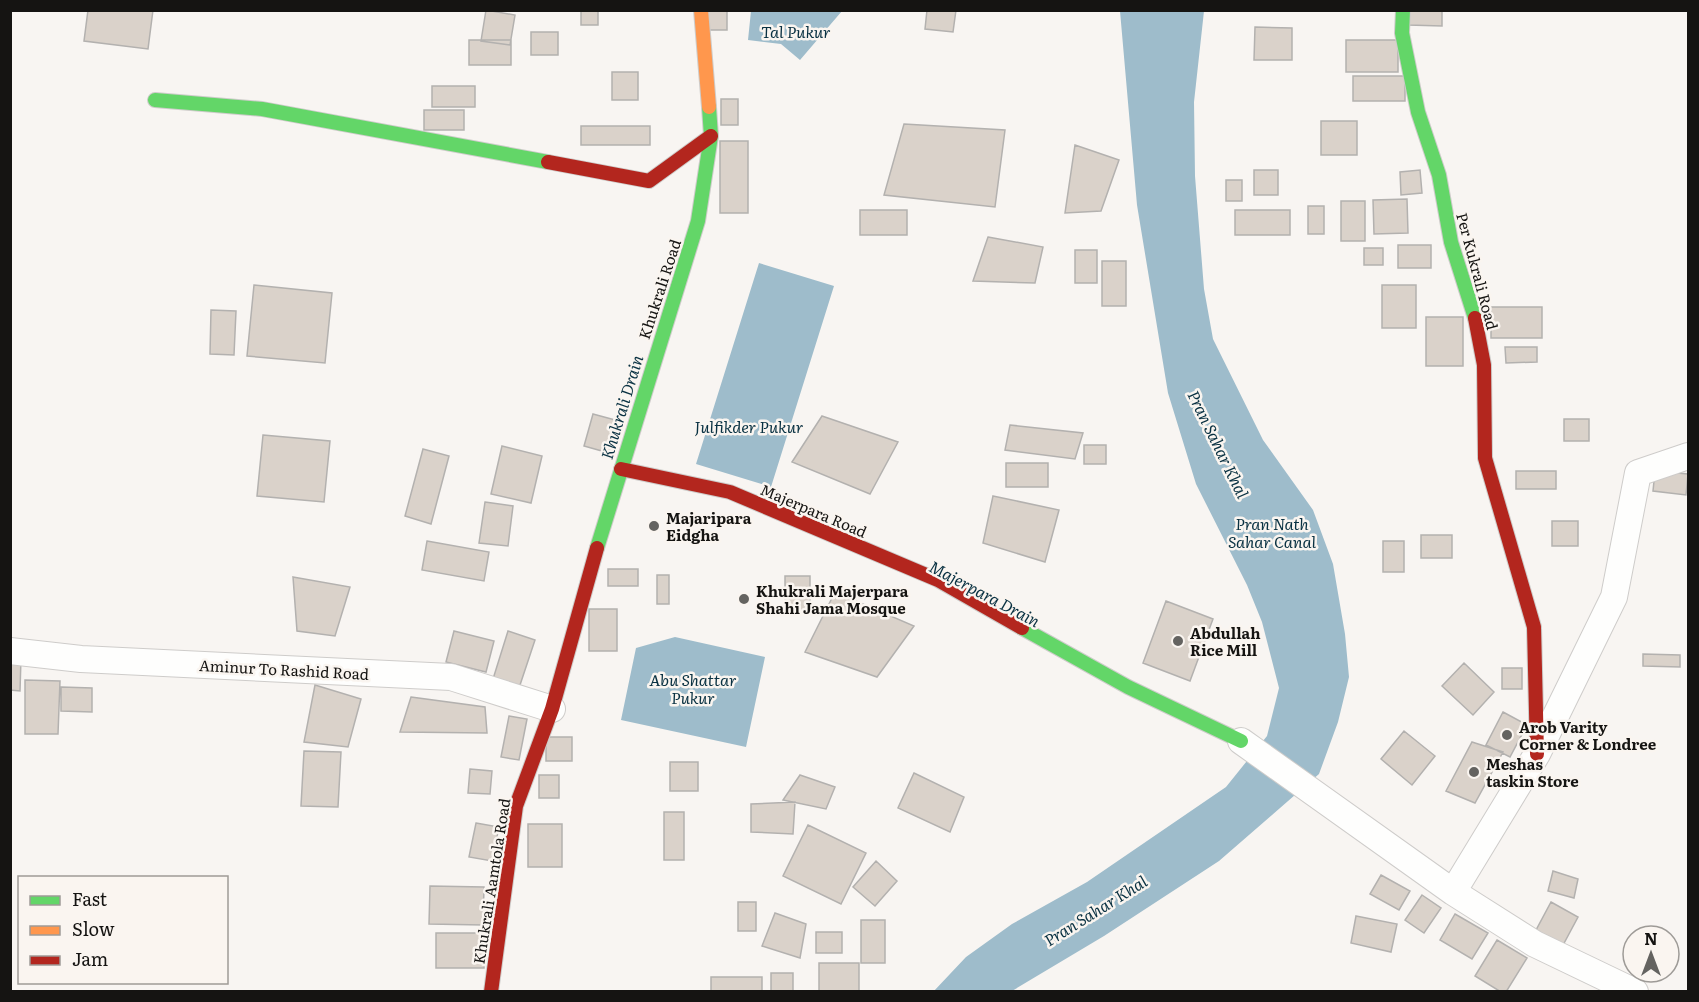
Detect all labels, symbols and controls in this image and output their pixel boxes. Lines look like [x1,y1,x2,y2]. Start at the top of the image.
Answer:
water label: Tal Pukur [761,19,831,43]
street label: Per Kukrali Road [1451,210,1505,332]
street label: Khukrali Road [632,236,686,342]
water label: Khukrali Drain [594,351,648,462]
water label: Pran Sahar Khal [1182,386,1256,502]
water label: Julfikder Pukur [695,414,803,438]
street label: Majerpara Road [757,477,871,543]
place label: Majaripara Eidgha [666,506,752,546]
water label: Pran Nath Sahar Canal [1228,511,1316,553]
marker: Majaripara Eidgha [647,519,661,533]
water label: Majerpara Drain [925,554,1045,632]
place label: Khukrali Majerpara Shahi Jama Mosque [756,579,909,619]
marker: Khukrali Majerpara Shahi Jama Mosque [737,592,751,606]
place label: Abdullah Rice Mill [1190,621,1261,661]
marker: Abdullah Rice Mill [1171,634,1185,648]
street label: Aminur To Rashid Road [198,653,370,685]
water label: Abu Shattar Pukur [649,667,737,709]
place label: Arob Varity Corner & Londree [1519,715,1657,755]
marker: Arob Varity Corner & Londree [1500,728,1514,742]
place label: Meshas taskin Store [1486,752,1579,792]
marker: Meshas taskin Store [1467,765,1481,779]
street label: Khukrali Aamtola Road [467,796,515,966]
water label: Pran Sahar Khal [1039,868,1152,951]
legend [18,876,228,984]
text: Fast [72,885,108,912]
text: Slow [72,915,115,942]
north arrow [1621,924,1681,984]
text: N [1644,926,1658,950]
text: Jam [72,945,108,972]

